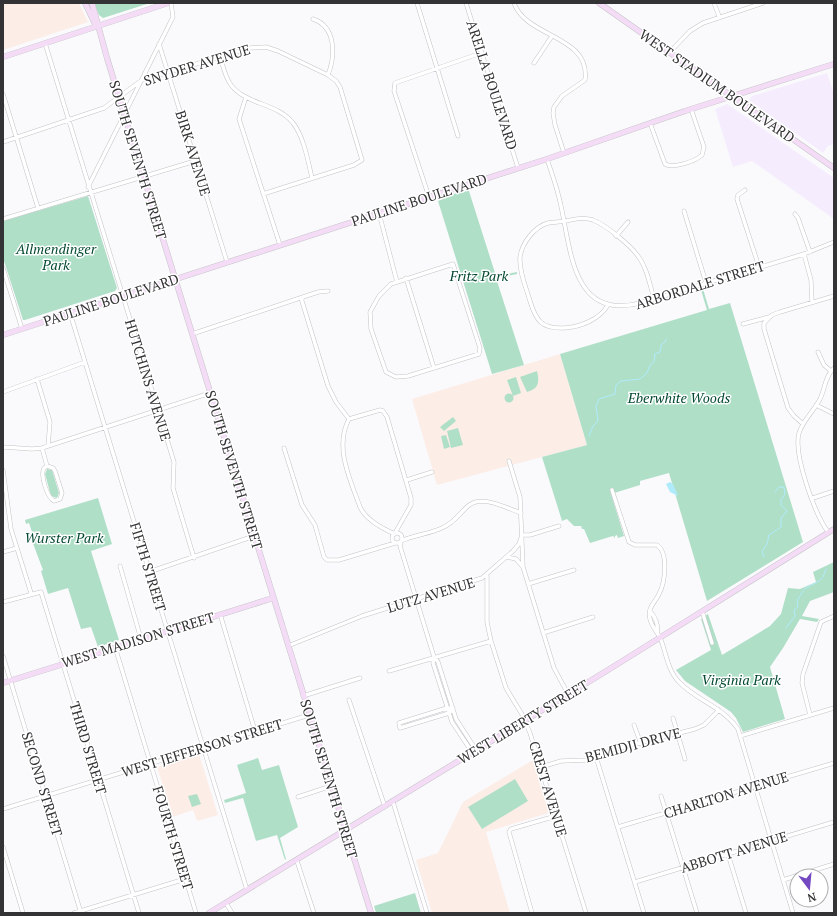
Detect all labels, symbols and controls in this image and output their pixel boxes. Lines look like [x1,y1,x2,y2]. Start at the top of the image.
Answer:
street label: ARELLA BOULEVARD [463,18,522,152]
street label: WEST STADIUM BOULEVARD [636,24,799,147]
street label: SNYDER AVENUE [141,39,252,90]
street label: SOUTH SEVENTH STREET [105,78,172,242]
street label: BIRK AVENUE [171,108,215,198]
street label: PAULINE BOULEVARD [349,169,489,230]
park label: Allmendinger Park [15,239,97,274]
street label: ARBORDALE STREET [633,256,767,313]
park label: Fritz Park [449,266,509,285]
street label: PAULINE BOULEVARD [41,269,181,330]
street label: HUTCHINS AVENUE [121,317,176,443]
street label: SOUTH SEVENTH STREET [201,388,268,552]
park label: Eberwhite Woods [627,388,730,407]
street label: FIFTH STREET [126,520,171,614]
park label: Wurster Park [25,528,104,547]
street label: LUTZ AVENUE [385,572,477,617]
street label: WEST MADISON STREET [59,607,217,672]
park label: Virginia Park [701,670,781,689]
street label: WEST LIBERTY STREET [454,675,592,768]
street label: SOUTH SEVENTH STREET [296,697,363,861]
street label: THIRD STREET [65,699,112,797]
street label: WEST JEFFERSON STREET [119,714,285,781]
street label: BEMIDJI DRIVE [583,723,683,766]
street label: SECOND STREET [18,729,67,839]
street label: CREST AVENUE [525,739,572,839]
street label: CHARLTON AVENUE [661,766,791,823]
street label: FOURTH STREET [149,783,198,893]
street label: ABBOTT AVENUE [678,826,790,877]
north arrow [789,868,829,908]
text: N [805,890,818,906]

